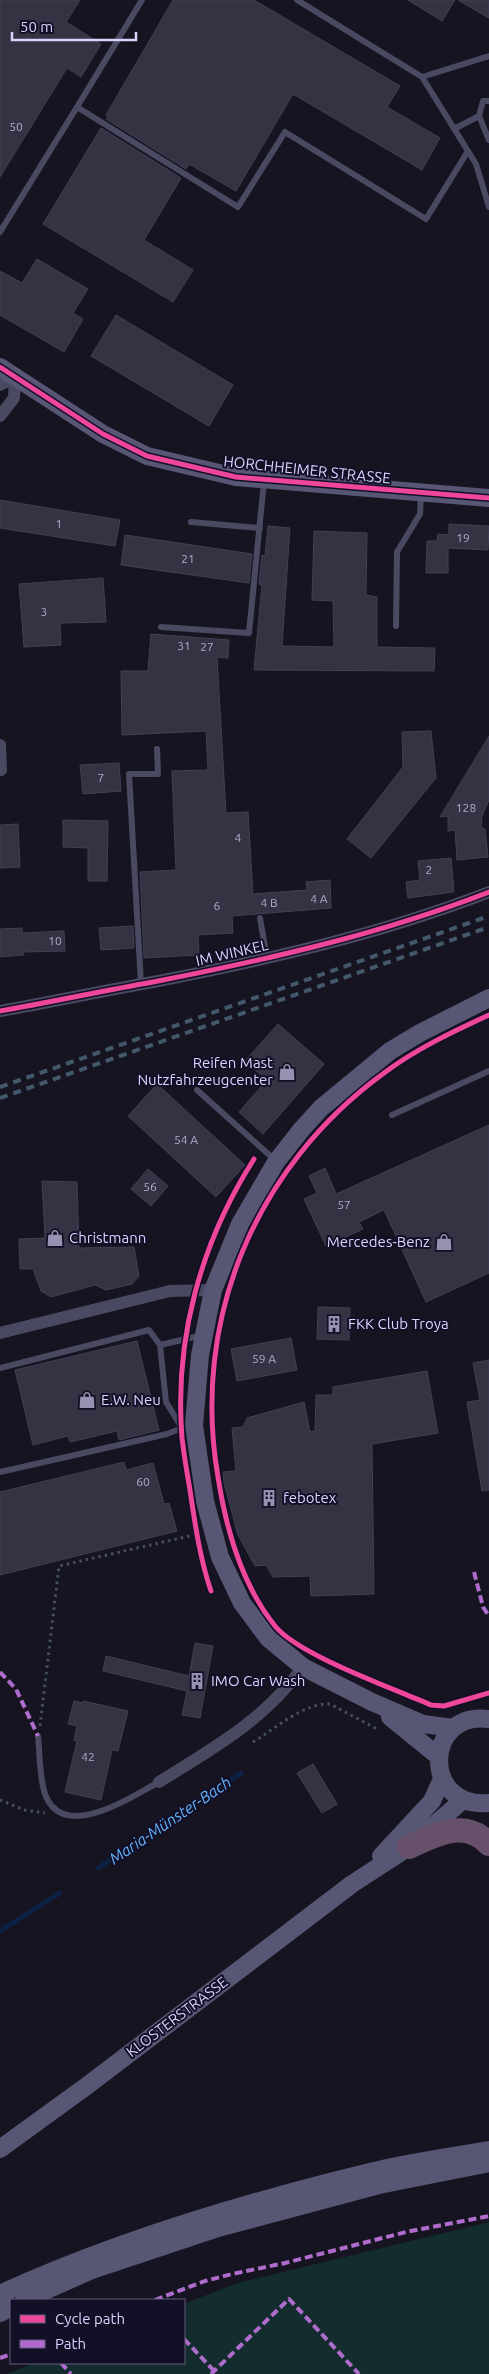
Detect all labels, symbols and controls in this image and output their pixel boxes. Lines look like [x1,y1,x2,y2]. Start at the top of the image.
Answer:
scale bar [12,10,136,42]
text: 50 m [20,18,53,35]
house number: 50 [9,120,23,133]
street label: HORCHHEIMER STRASSE [223,452,391,487]
house number: 1 [56,517,62,530]
house number: 19 [456,531,470,544]
house number: 21 [181,552,195,565]
house number: 3 [41,605,47,618]
house number: 31 [177,639,191,652]
house number: 27 [200,640,214,653]
house number: 7 [98,771,104,784]
house number: 128 [456,801,476,814]
house number: 4 [235,831,242,844]
house number: 2 [426,863,432,876]
house number: 4 A [310,892,328,905]
house number: 4 B [260,896,278,909]
house number: 6 [214,899,221,912]
house number: 10 [48,934,62,947]
street label: IM WINKEL [194,936,270,969]
place label: Reifen Mast Nutzfahrzeugcenter [137,1054,273,1088]
shop icon: Reifen Mast Nutzfahrzeugcenter [277,1062,297,1082]
house number: 54 A [174,1133,198,1146]
house number: 56 [143,1180,157,1193]
house number: 57 [337,1198,351,1211]
shop icon: Christmann [45,1228,65,1248]
place label: Christmann [69,1229,146,1246]
shop icon: Mercedes-Benz [434,1232,454,1252]
place label: Mercedes-Benz [327,1233,430,1250]
building icon: FKK Club Troya [324,1314,344,1334]
place label: FKK Club Troya [348,1315,449,1332]
house number: 59 A [252,1352,276,1365]
shop icon: E.W. Neu [77,1390,97,1410]
place label: E.W. Neu [101,1391,161,1408]
house number: 60 [136,1475,150,1488]
building icon: febotex [259,1488,279,1508]
place label: febotex [283,1489,337,1506]
building icon: IMO Car Wash [187,1671,207,1691]
place label: IMO Car Wash [211,1672,305,1689]
house number: 42 [81,1750,95,1763]
water label: Maria-Münster-Bach [106,1772,234,1868]
street label: KLOSTERSTRASSE [123,1973,231,2060]
legend [10,2299,185,2364]
text: Cycle path [55,2310,125,2327]
text: Path [55,2335,86,2352]

